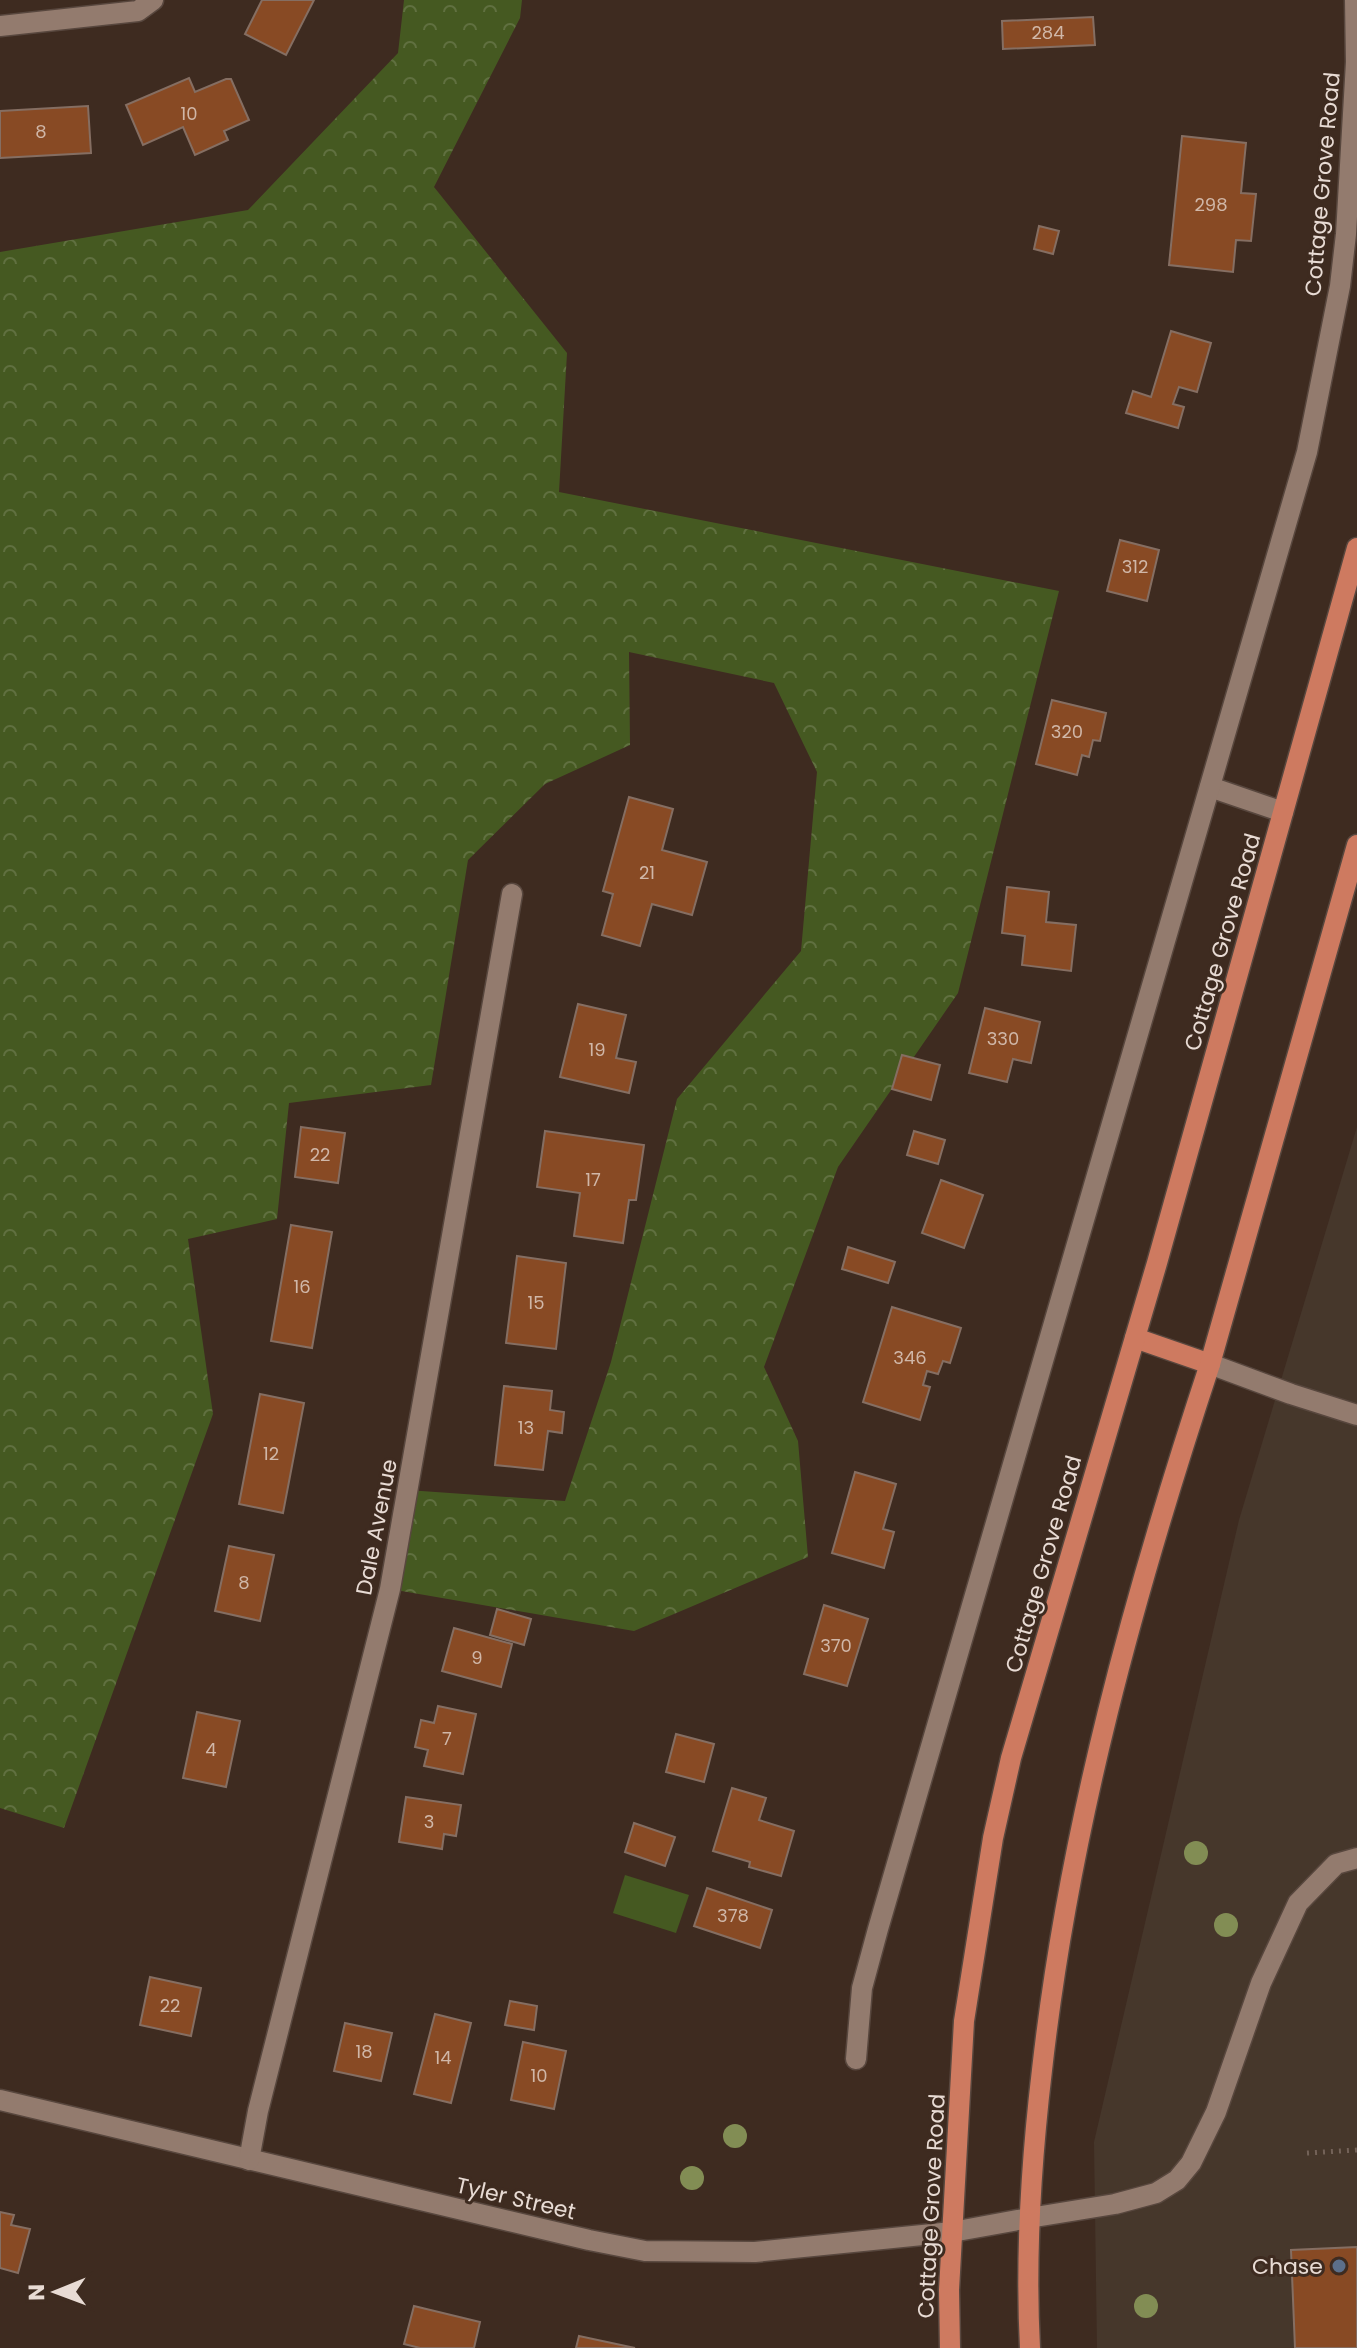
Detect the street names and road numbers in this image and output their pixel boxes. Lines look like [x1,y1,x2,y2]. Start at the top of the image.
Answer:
street label: Cottage Grove Road [1297,71,1348,297]
street label: Cottage Grove Road [1177,830,1268,1054]
street label: Cottage Grove Road [998,1452,1089,1676]
street label: Dale Avenue [348,1456,405,1598]
street label: Cottage Grove Road [910,2093,953,2319]
street label: Tyler Street [453,2170,579,2227]

